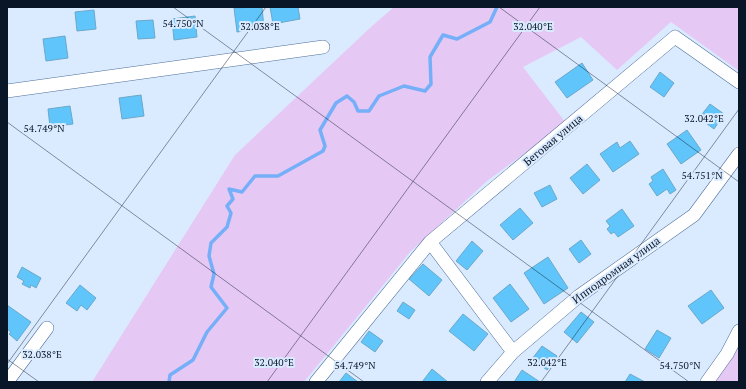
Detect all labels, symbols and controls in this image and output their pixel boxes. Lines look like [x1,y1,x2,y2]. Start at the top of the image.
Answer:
text: 54.750°N [163,17,204,30]
text: 32.038°E [240,20,280,33]
text: 32.040°E [513,20,553,33]
street label: Беговая улица [520,111,586,169]
text: 32.042°E [684,112,724,125]
text: 54.749°N [24,122,65,135]
text: 54.751°N [682,169,723,182]
street label: Ипподромная улица [569,233,663,307]
text: 32.038°E [22,348,62,361]
text: 32.040°E [254,356,294,369]
text: 32.042°E [527,356,567,369]
text: 54.749°N [335,359,376,372]
text: 54.750°N [660,359,701,372]

